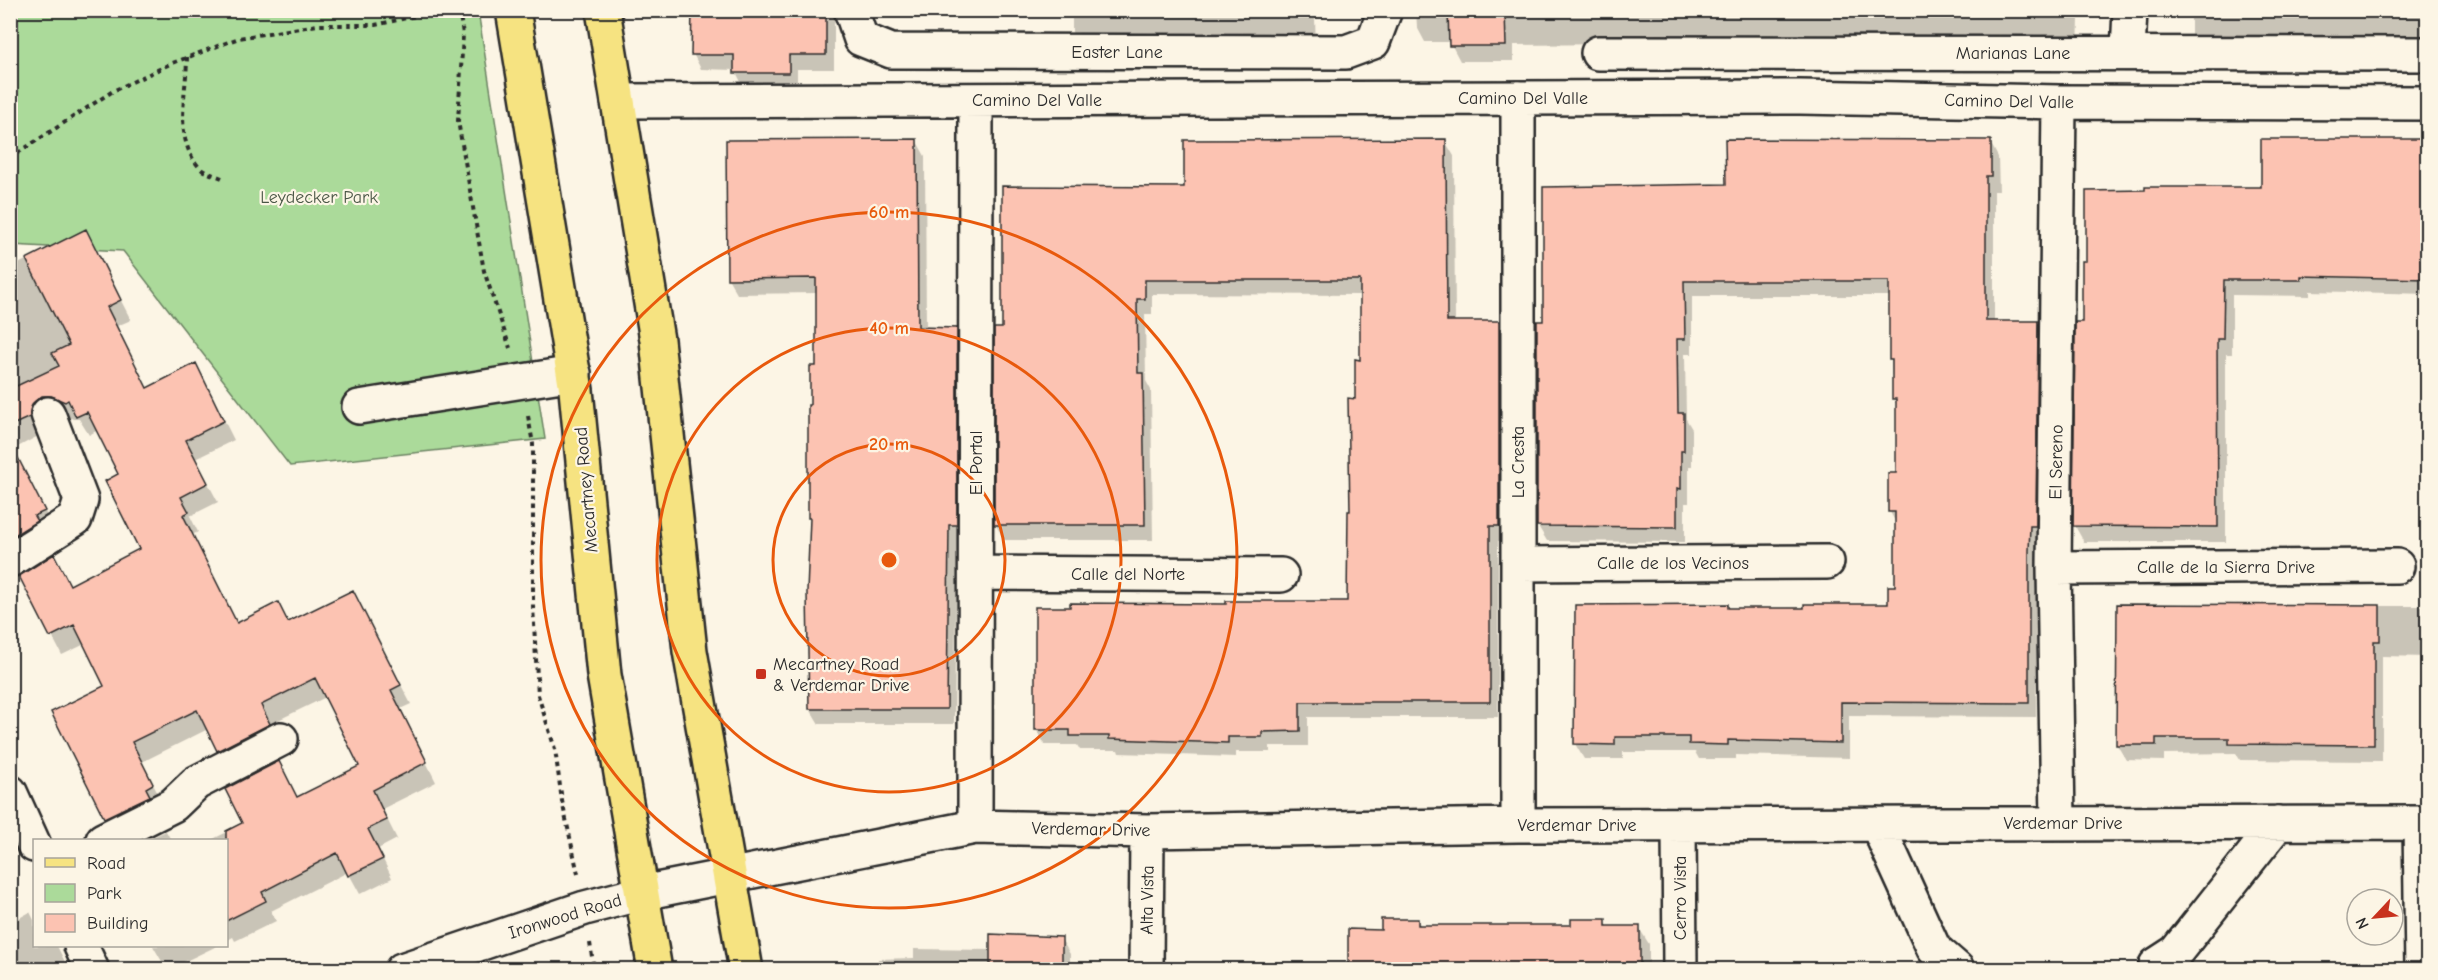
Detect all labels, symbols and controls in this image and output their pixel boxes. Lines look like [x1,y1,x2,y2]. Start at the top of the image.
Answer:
street label: Easter Lane [1071,42,1163,63]
street label: Marianas Lane [1956,43,2070,64]
street label: Camino Del Valle [1458,88,1588,109]
street label: Camino Del Valle [972,90,1102,111]
street label: Camino Del Valle [1944,90,2074,113]
park label: Leydecker Park [260,187,378,208]
text: 60 m [869,202,909,223]
text: 40 m [869,318,909,339]
street label: El Sereno [2045,424,2068,500]
street label: Mecartney Road [571,426,602,554]
street label: La Cresta [1508,426,1529,498]
street label: El Portal [966,431,987,495]
text: 20 m [869,434,909,455]
centre of rings [879,550,899,570]
street label: Calle de los Vecinos [1597,553,1749,574]
street label: Calle de la Sierra Drive [2137,557,2315,578]
street label: Calle del Norte [1071,564,1185,585]
place label: Mecartney Road & Verdemar Drive [773,654,909,696]
marker: Mecartney Road & Verdemar Drive [754,667,768,681]
street label: Verdemar Drive [2004,813,2122,834]
street label: Verdemar Drive [1518,815,1636,836]
street label: Verdemar Drive [1031,818,1151,841]
legend [33,839,228,947]
text: Road [87,853,126,874]
street label: Cerro Vista [1670,856,1691,940]
street label: Alta Vista [1136,865,1159,935]
text: Park [87,883,122,904]
north arrow [2345,887,2405,947]
street label: Ironwood Road [506,889,624,944]
text: Building [87,913,149,934]
text: N [2352,915,2373,932]

